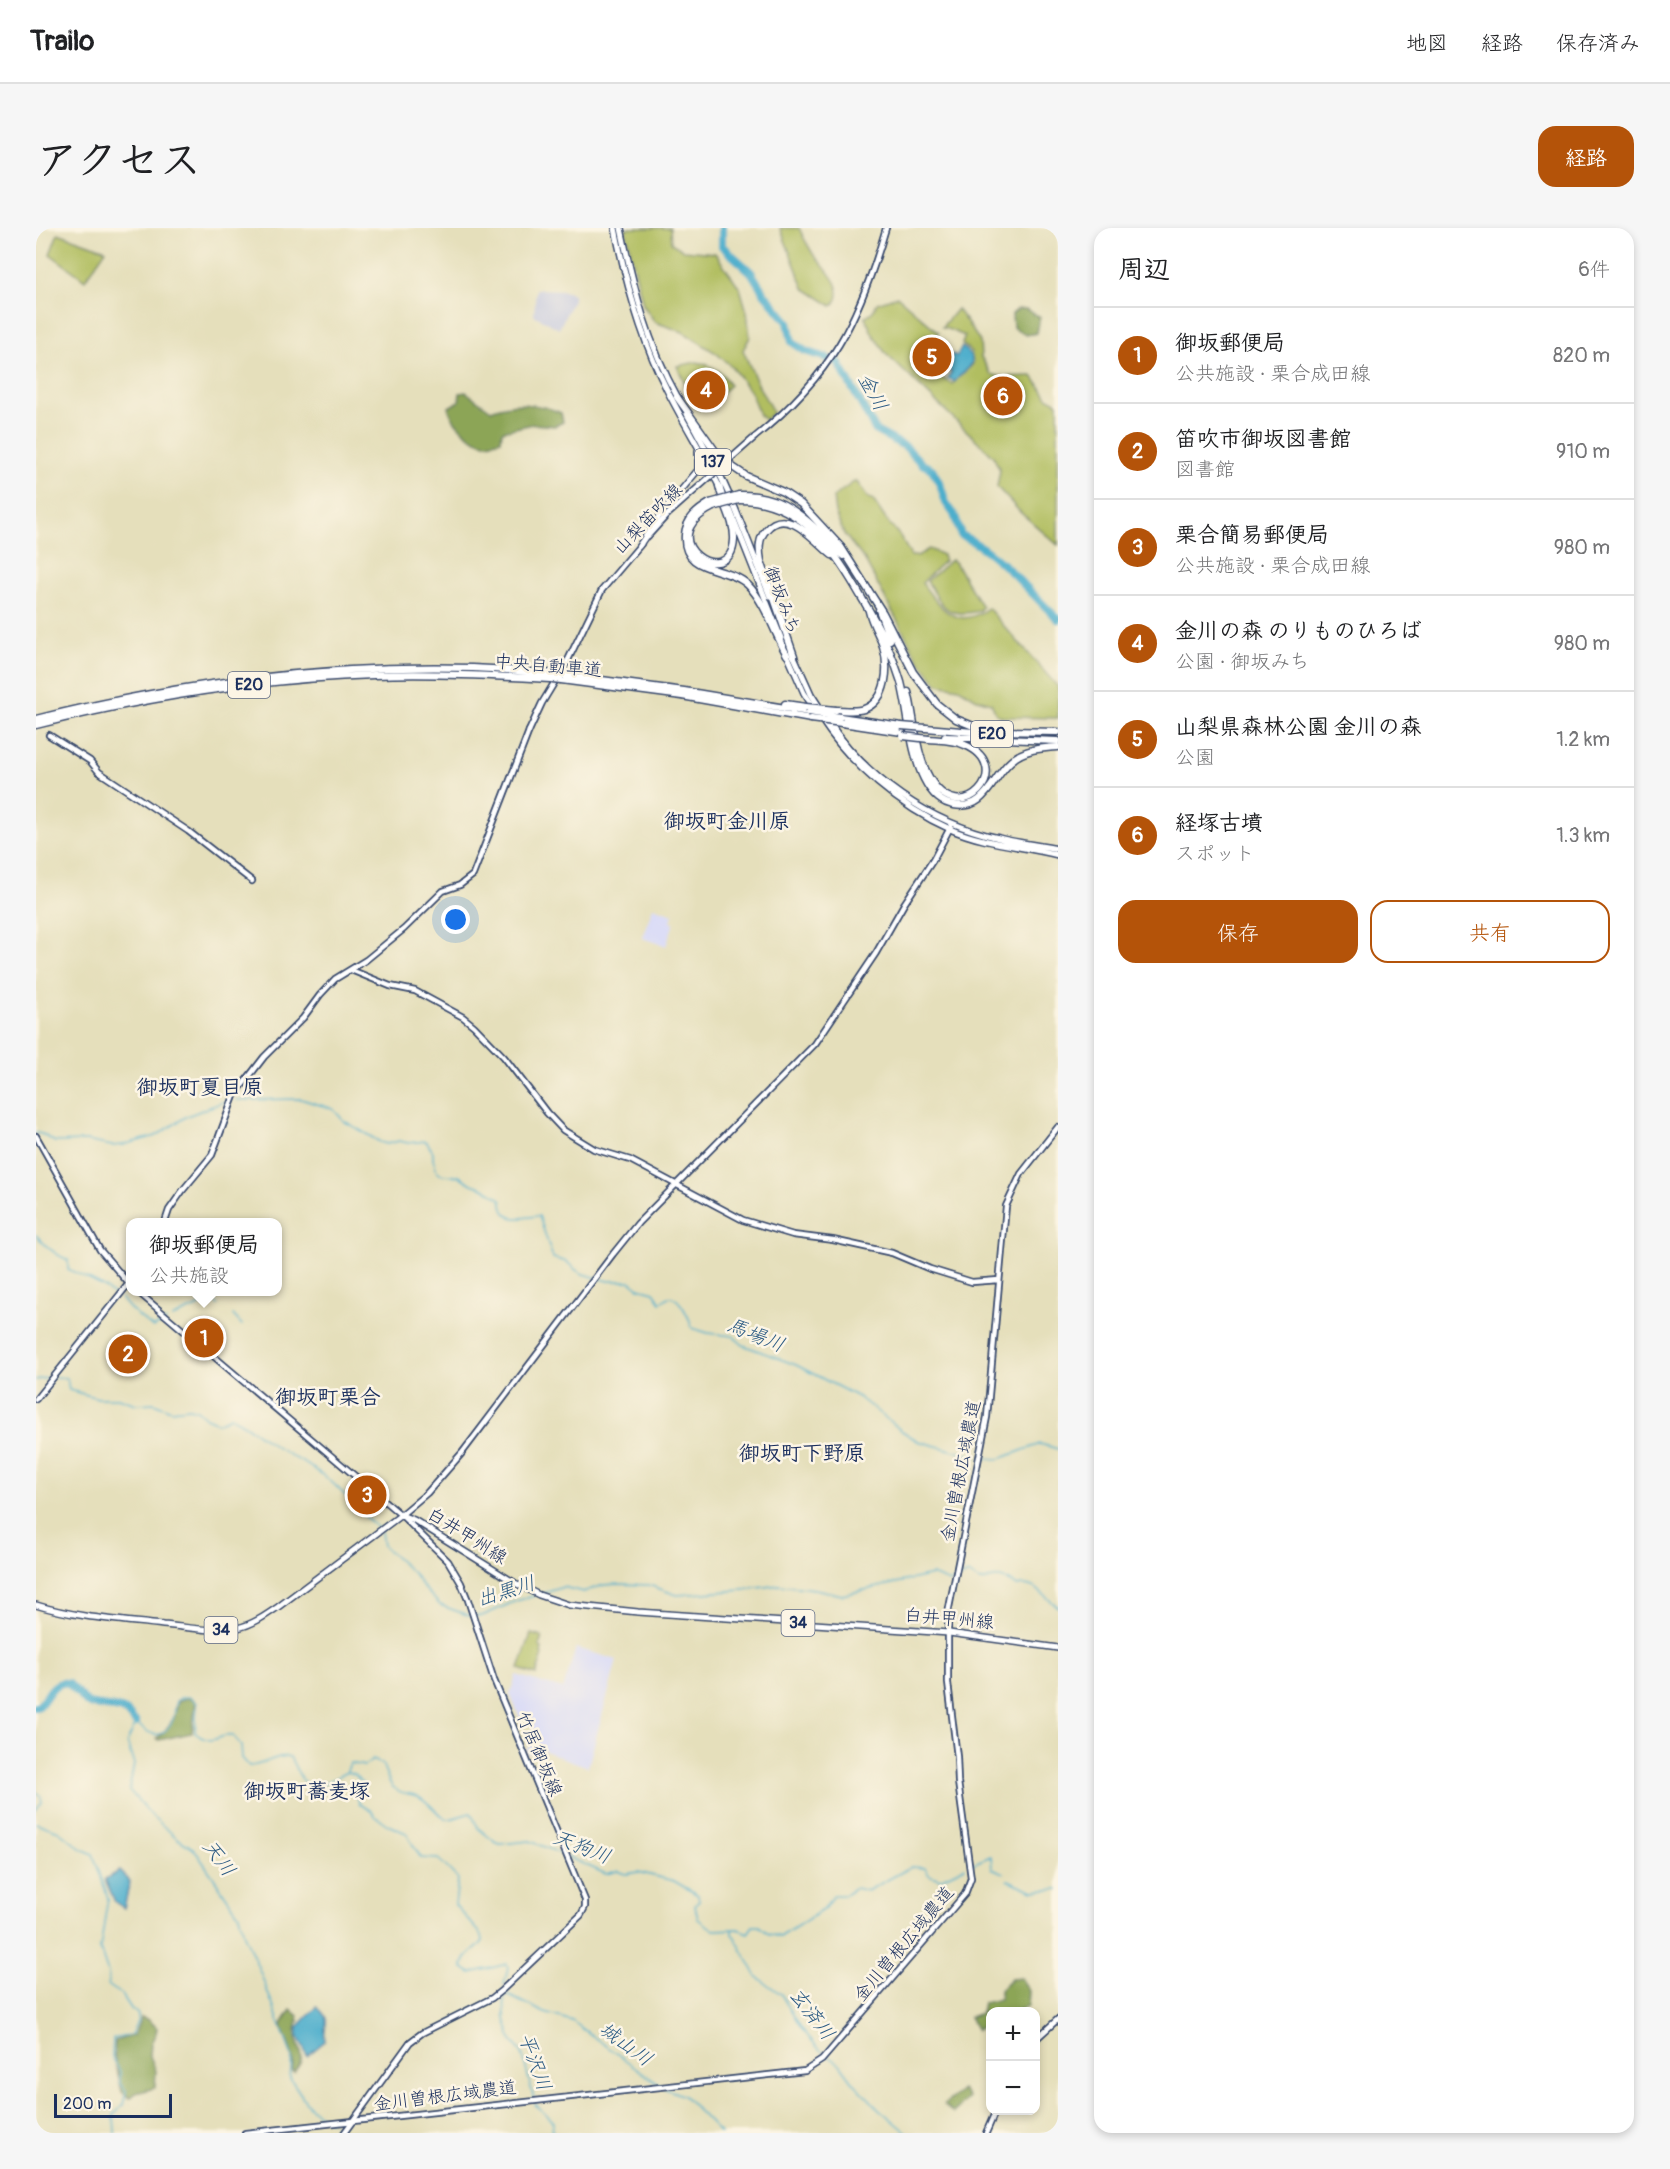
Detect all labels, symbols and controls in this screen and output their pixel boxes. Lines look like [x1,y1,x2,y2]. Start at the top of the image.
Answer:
text: Trailo [30,24,94,59]
text: 地図 [1406,30,1448,57]
text: 経路 [1481,30,1523,57]
text: 保存済み [1556,30,1640,57]
button: 経路 [1538,126,1634,187]
text: アクセス [36,135,201,187]
text: 周辺 [1118,254,1170,286]
text: 6件 [1578,257,1610,282]
text: 御坂郵便局 [1175,329,1285,357]
pin: 5 [912,334,952,380]
text: 1 [1134,343,1141,368]
text: 820 m [1553,343,1610,368]
text: 公共施設 · 栗合成田線 [1175,361,1370,386]
pin: 4 [686,368,726,412]
water label: 金川 [853,368,893,416]
pin: 6 [984,374,1022,418]
text: 笛吹市御坂図書館 [1175,425,1351,453]
text: 2 [1132,439,1143,464]
text: 910 m [1556,439,1610,464]
road number: 137 [695,449,731,475]
text: 図書館 [1175,457,1235,482]
street label: 山梨笛吹線 [608,479,688,559]
text: 栗合簡易郵便局 [1175,521,1329,549]
text: 3 [1132,535,1143,560]
text: 980 m [1554,535,1610,560]
text: 公共施設 · 栗合成田線 [1175,553,1370,578]
street label: 御坂みち [758,563,806,637]
text: 金川の森 のりものひろば [1175,617,1422,645]
text: 4 [1132,631,1143,656]
text: 980 m [1554,631,1610,656]
text: 公園 · 御坂みち [1175,649,1309,674]
street label: 中央自動車道 [493,650,603,682]
road number: E20 [228,672,270,698]
text: 山梨県森林公園 金川の森 [1175,713,1422,741]
road number: E20 [971,721,1013,747]
text: 5 [1132,727,1143,752]
text: 1.2 km [1556,727,1610,752]
text: 公園 [1175,745,1215,770]
district label: 御坂町金川原 [664,808,790,835]
text: 経塚古墳 [1175,809,1263,837]
text: 6 [1132,823,1143,848]
text: 1.3 km [1556,823,1610,848]
text: スポット [1175,841,1255,866]
button: 保存 [1118,900,1358,963]
button: 共有 [1370,900,1610,963]
your location [441,905,470,934]
district label: 御坂町夏目原 [137,1074,263,1101]
popup [126,1218,282,1296]
text: 御坂郵便局 [149,1231,259,1259]
text: 公共施設 [149,1263,229,1288]
water label: 馬場川 [724,1312,788,1358]
pin: 1 [184,1316,224,1360]
pin: 2 [108,1332,148,1376]
district label: 御坂町栗合 [276,1384,381,1411]
street label: 金川曽根広域農道 [936,1398,986,1544]
district label: 御坂町下野原 [739,1440,865,1467]
pin: 3 [348,1472,386,1518]
street label: 白井甲州線 [423,1502,511,1570]
water label: 出黒川 [474,1570,538,1612]
street label: 白井甲州線 [903,1604,995,1634]
road number: 34 [782,1610,814,1636]
road number: 34 [204,1617,237,1643]
street label: 竹居御坂線 [511,1708,567,1800]
district label: 御坂町蕎麦塚 [244,1778,370,1805]
water label: 天狗川 [550,1825,614,1869]
water label: 天川 [197,1835,241,1881]
street label: 金川曽根広域農道 [849,1881,959,2007]
water label: 玄済川 [784,1983,840,2045]
map controls [986,2007,1040,2115]
button: + [986,2007,1040,2061]
water label: 城山川 [594,2016,658,2072]
water label: 平沢川 [513,2030,557,2094]
button: − [986,2061,1040,2115]
street label: 金川曽根広域農道 [372,2076,518,2116]
scale bar [54,2091,172,2118]
text: 200 m [63,2094,111,2114]

